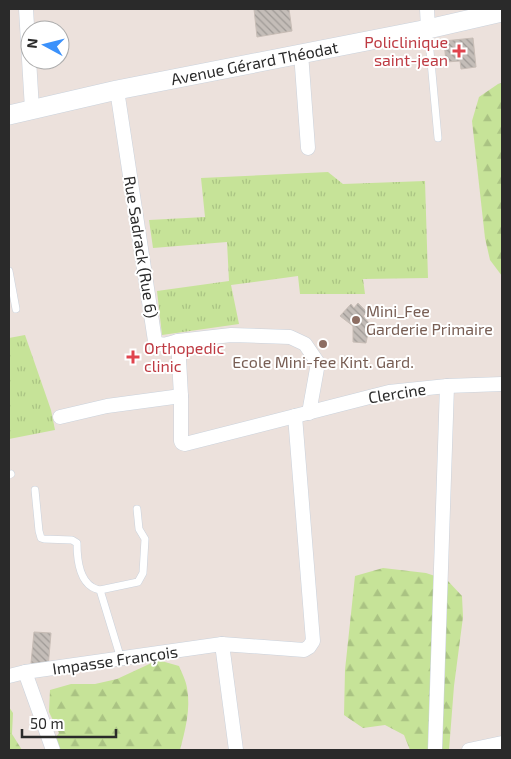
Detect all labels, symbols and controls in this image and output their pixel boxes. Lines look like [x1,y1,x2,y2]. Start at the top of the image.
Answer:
north arrow [20,20,70,70]
place label: Policlinique saint-jean [364,32,448,70]
text: N [23,37,41,49]
street label: Avenue Gérard Théodat [169,37,340,88]
marker: Policlinique saint-jean [452,44,466,58]
street label: Rue Sadrack (Rue 6) [121,174,162,319]
place label: Mini_Fee Garderie Primaire [366,301,493,338]
marker: Mini_Fee Garderie Primaire [350,314,362,326]
place label: Orthopedic clinic [144,338,225,375]
marker: Ecole Mini-fee Kint. Gard. [317,338,329,350]
marker: Orthopedic clinic [126,350,140,364]
place label: Ecole Mini-fee Kint. Gard. [232,352,414,371]
street label: Clercine [367,379,427,406]
street label: Impasse François [51,641,179,679]
scale bar [22,706,116,738]
text: 50 m [30,714,64,732]

